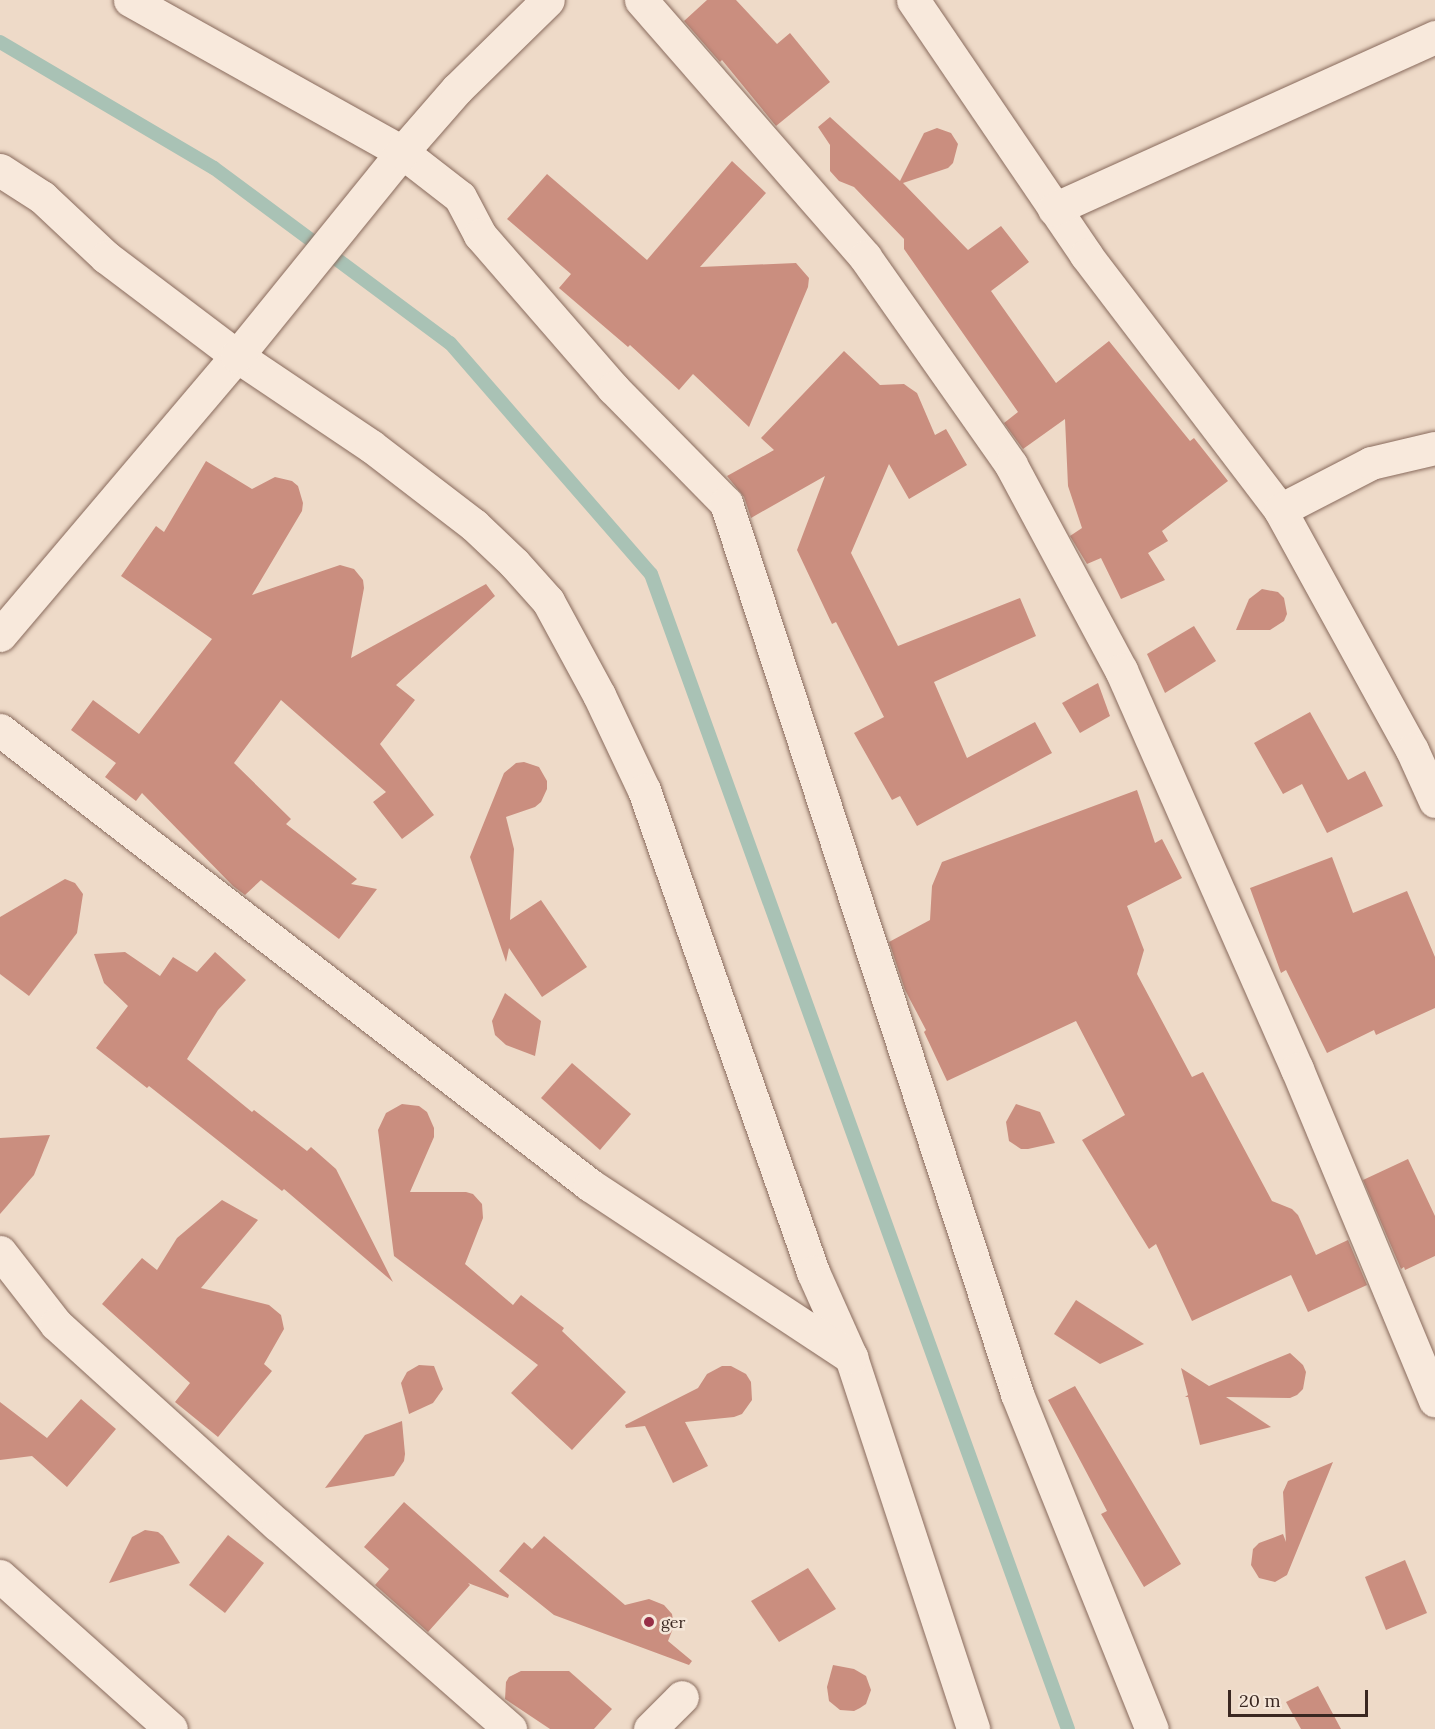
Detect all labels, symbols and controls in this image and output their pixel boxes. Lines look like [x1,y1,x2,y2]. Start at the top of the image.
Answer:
place label: ger [661,1612,685,1632]
marker: ger [642,1615,656,1629]
scale bar [1231,1678,1370,1716]
text: 20 m [1239,1689,1281,1712]

